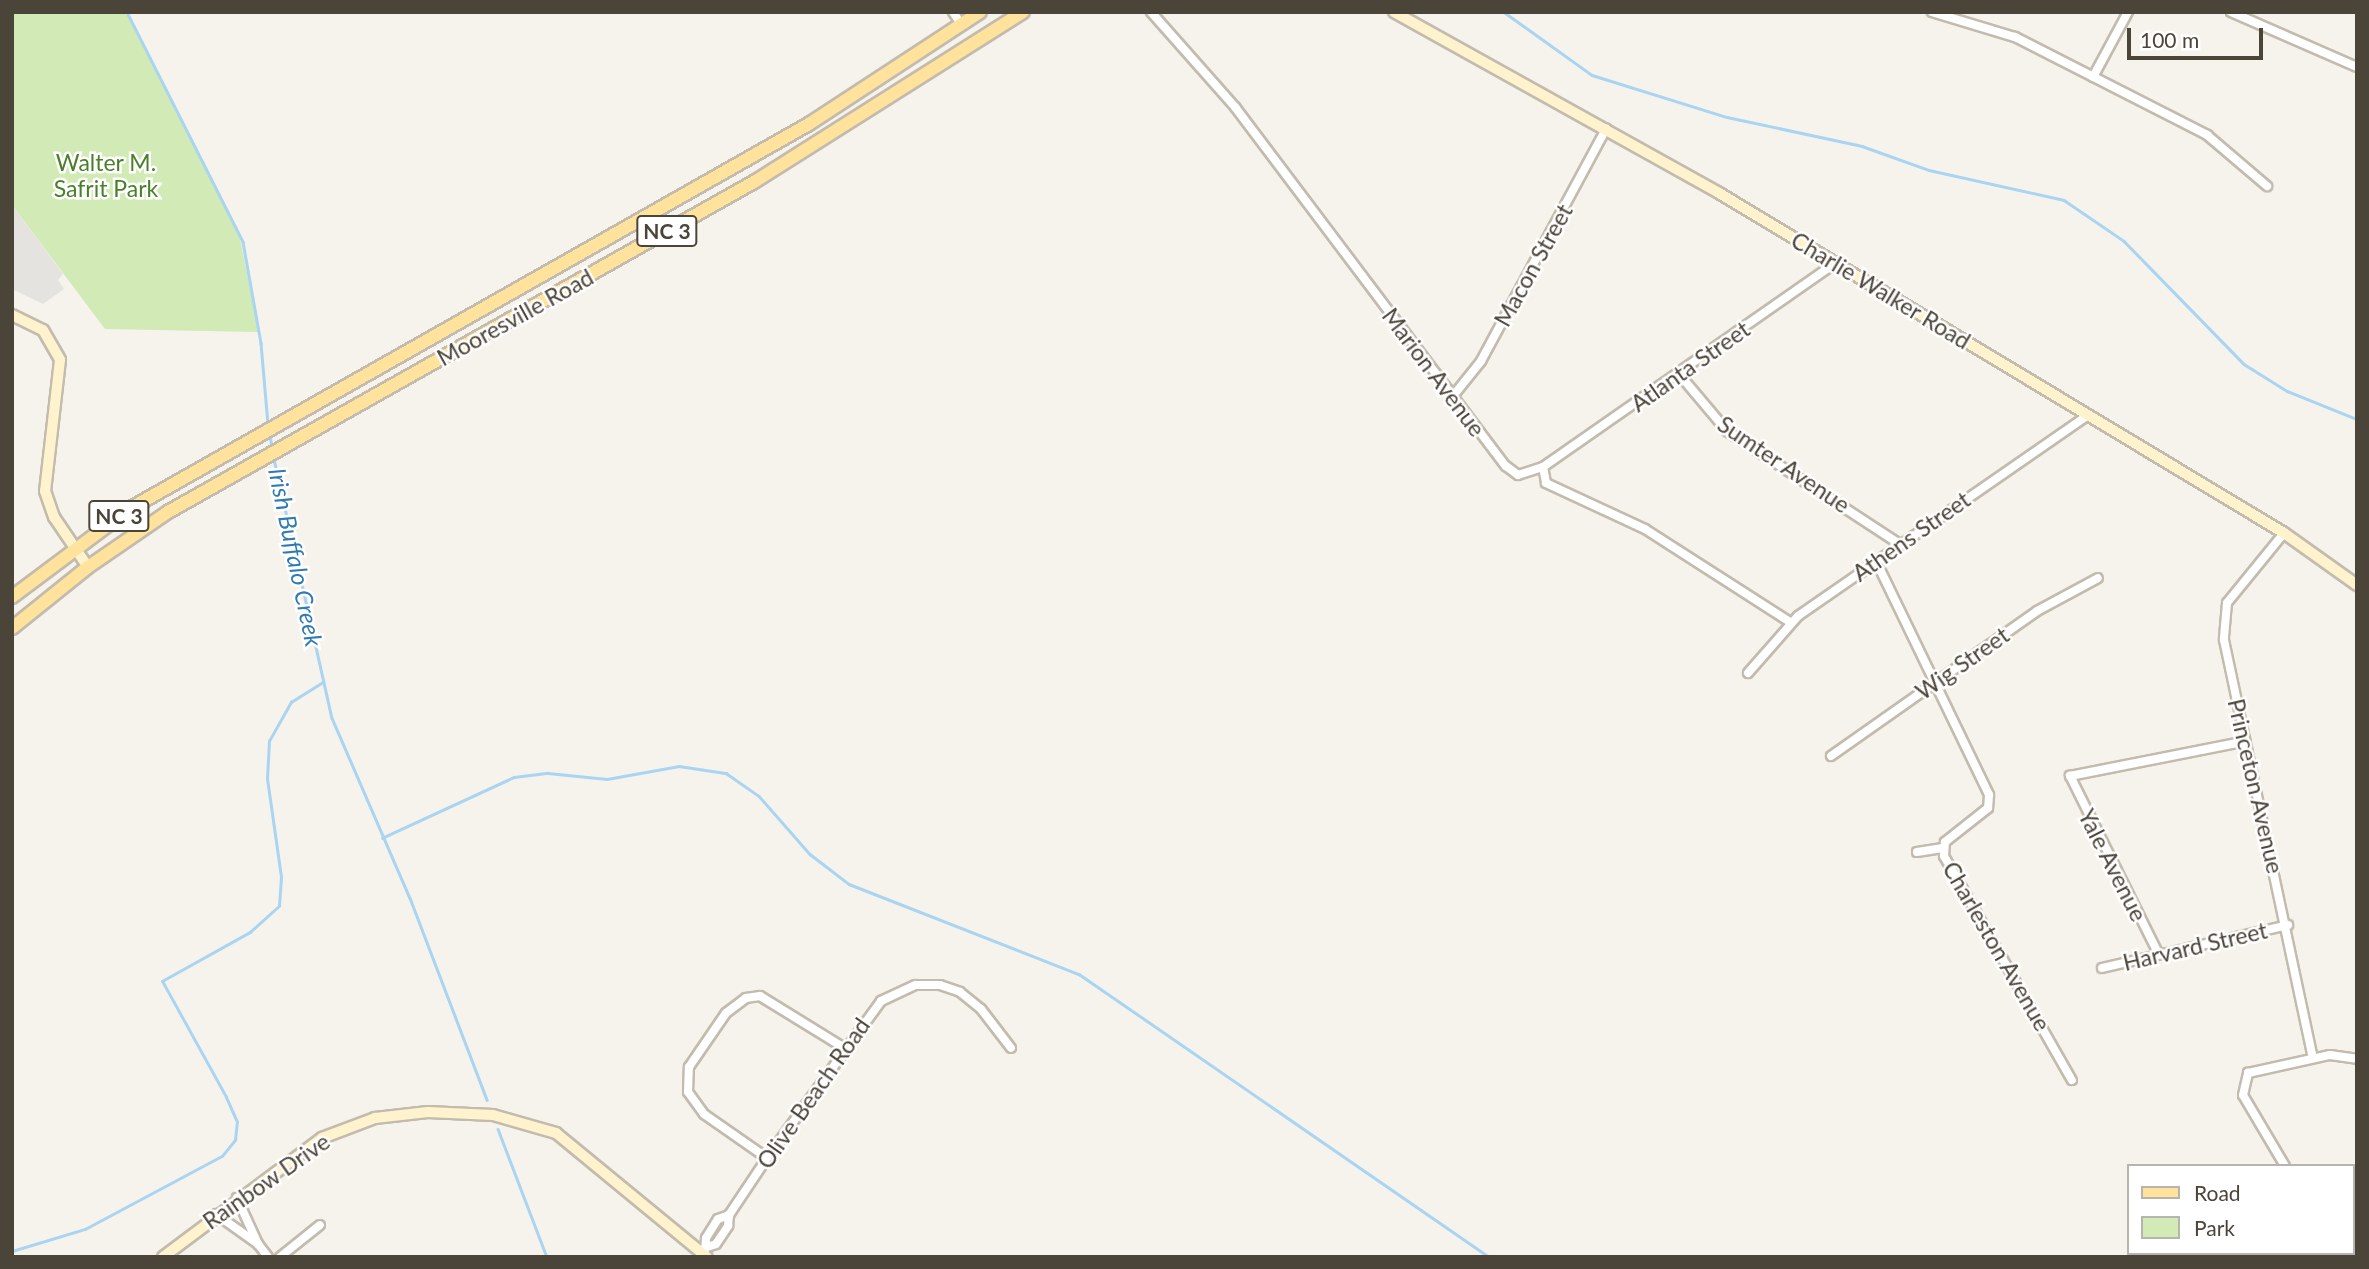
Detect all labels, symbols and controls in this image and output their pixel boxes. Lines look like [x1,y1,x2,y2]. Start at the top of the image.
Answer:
scale bar [2131,14,2268,58]
text: 100 m [2140,27,2199,52]
park label: Walter M. Safrit Park [54,148,158,202]
street label: Macon Street [1488,199,1578,331]
road number: NC 3 [636,214,698,248]
street label: Charlie Walker Road [1786,225,1976,355]
street label: Mooresville Road [432,263,598,371]
street label: Marion Avenue [1377,302,1491,442]
street label: Atlanta Street [1625,315,1755,417]
street label: Sumter Avenue [1712,409,1856,519]
water label: Irish Buffalo Creek [263,465,329,649]
street label: Athens Street [1847,485,1975,587]
road number: NC 3 [88,498,150,534]
street label: Wig Street [1910,621,2014,705]
street label: Princeton Avenue [2222,696,2290,876]
street label: Yale Avenue [2073,804,2153,926]
street label: Charleston Avenue [1937,856,2057,1036]
street label: Harvard Street [2120,916,2270,976]
street label: Olive Beach Road [751,1012,875,1174]
street label: Rainbow Drive [197,1127,335,1235]
legend [2128,1164,2355,1255]
text: Road [2194,1180,2241,1205]
text: Park [2194,1215,2235,1240]

